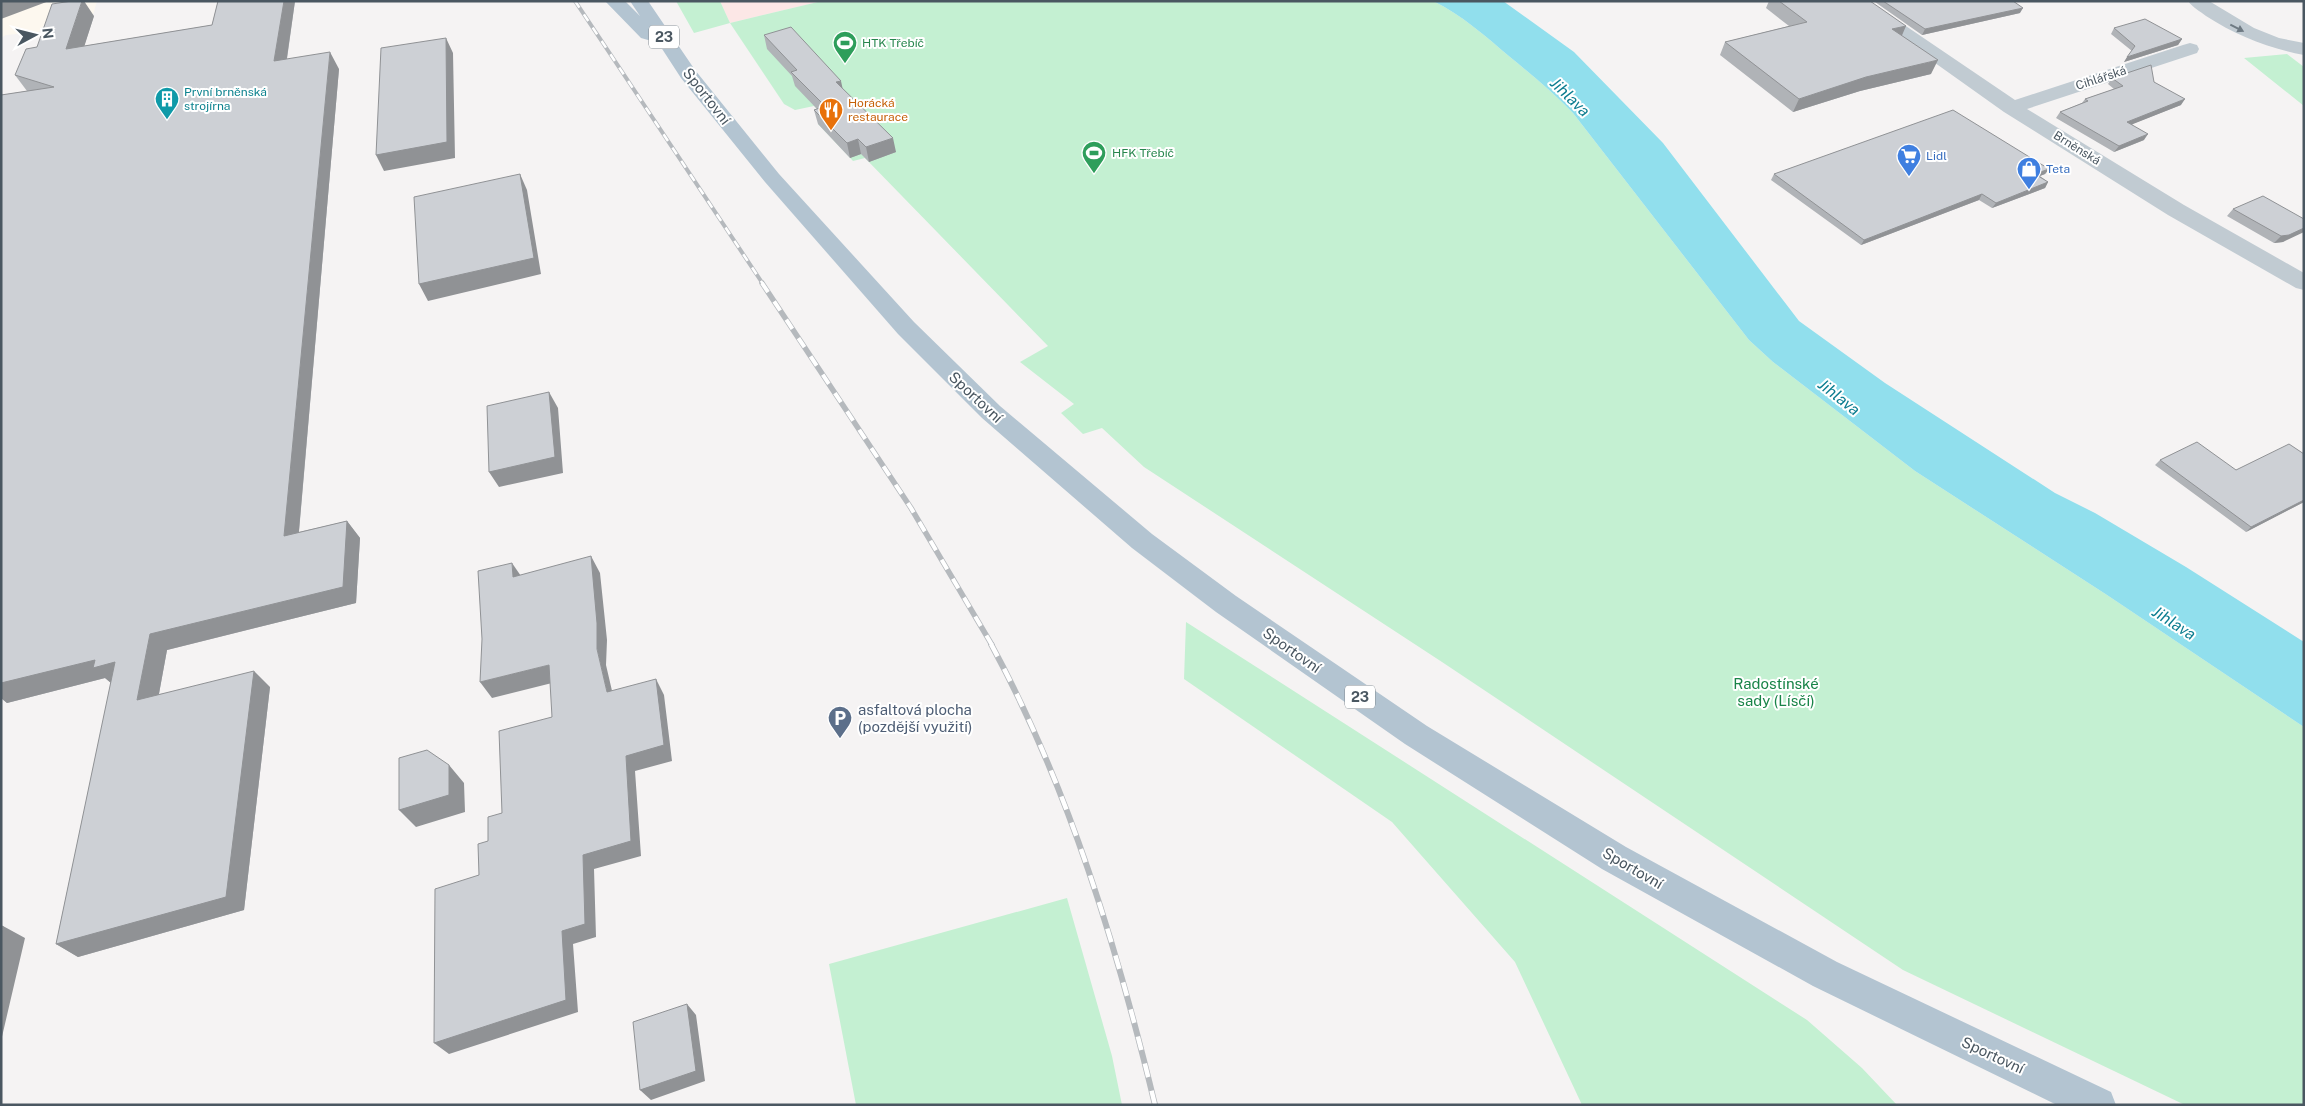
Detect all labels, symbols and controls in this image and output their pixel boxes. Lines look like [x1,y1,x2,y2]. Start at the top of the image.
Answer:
north arrow [10,10,60,60]
one-way arrow [2230,24,2245,32]
road number: 23 [649,26,679,48]
text: N [39,27,57,40]
sports icon: HTK Třebíč [832,30,858,64]
place label: HTK Třebíč [862,36,924,50]
street label: Cihlářská [2074,63,2128,93]
street label: Sportovní [680,64,735,128]
water label: Jihlava [1546,73,1594,121]
place label: První brněnská strojírna [184,85,267,113]
building icon: První brněnská strojírna [154,86,180,120]
place label: Horácká restaurace [848,96,908,124]
restaurant icon: Horácká restaurace [818,97,844,131]
street label: Brněnská [2051,128,2103,168]
sports icon: HFK Třebíč [1081,140,1107,174]
supermarket icon: Lidl [1896,143,1922,177]
place label: HFK Třebíč [1112,146,1174,160]
place label: Lidl [1926,149,1947,163]
shop icon: Teta [2016,156,2042,190]
place label: Teta [2046,162,2070,176]
street label: Sportovní [946,368,1007,426]
water label: Jihlava [1814,375,1864,419]
water label: Jihlava [2149,602,2199,644]
street label: Sportovní [1260,624,1325,676]
park label: Radostínské sady (Lísčí) [1733,675,1819,709]
road number: 23 [1345,686,1375,709]
place label: asfaltová plocha (pozdější využití) [858,701,973,735]
parking icon: asfaltová plocha (pozdější využití) [827,705,853,739]
street label: Sportovní [1600,844,1667,892]
street label: Sportovní [1959,1033,2027,1077]

